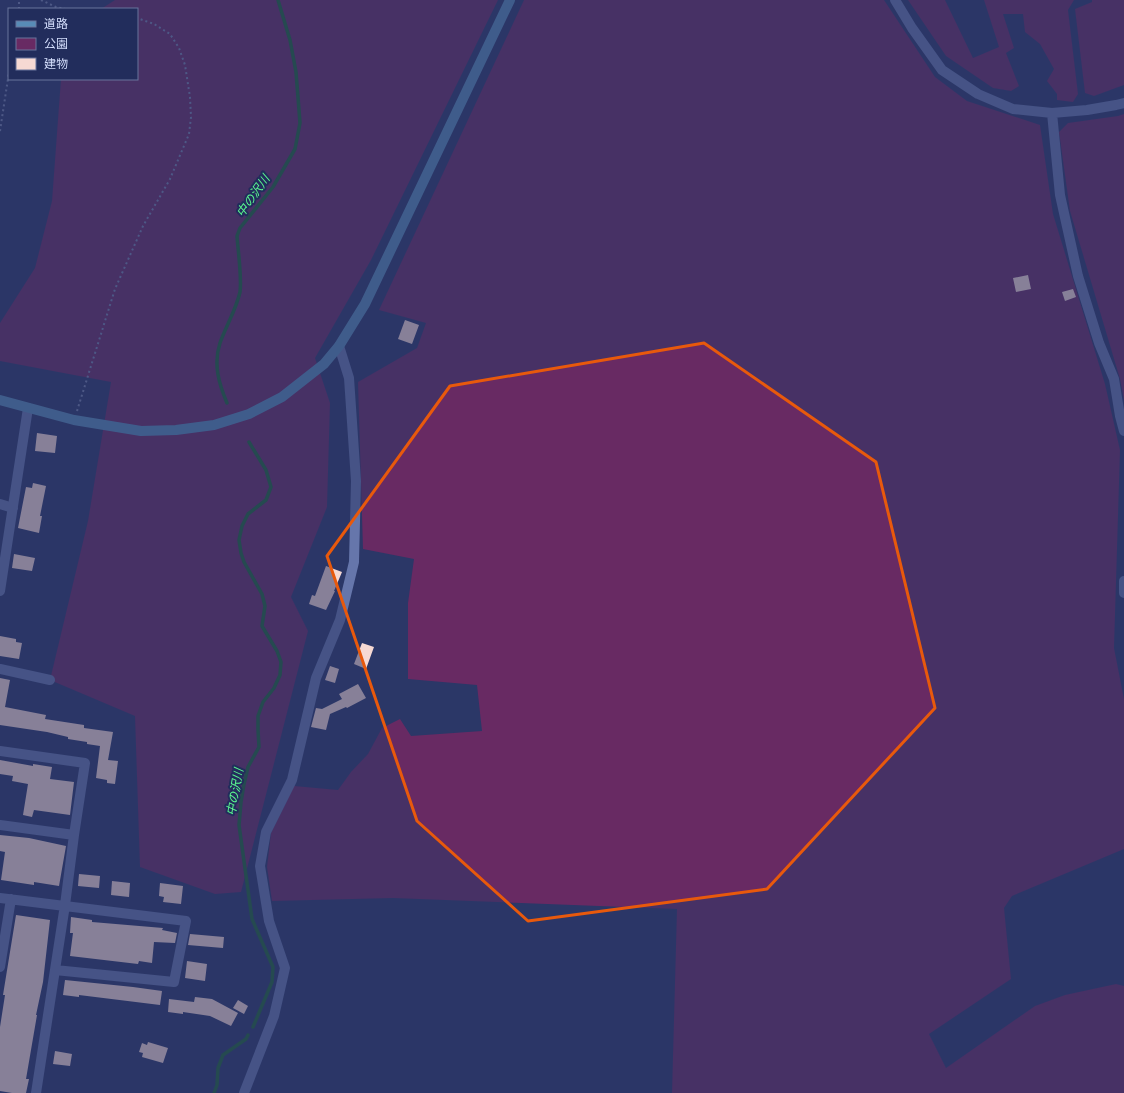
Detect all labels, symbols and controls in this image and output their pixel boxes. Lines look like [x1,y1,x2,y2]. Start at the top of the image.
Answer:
legend [8,8,138,80]
text: 道路 [44,17,68,33]
text: 公園 [44,37,68,53]
text: 建物 [44,57,68,73]
water label: 中の沢川 [233,171,275,221]
water label: 中の沢川 [224,765,248,817]

